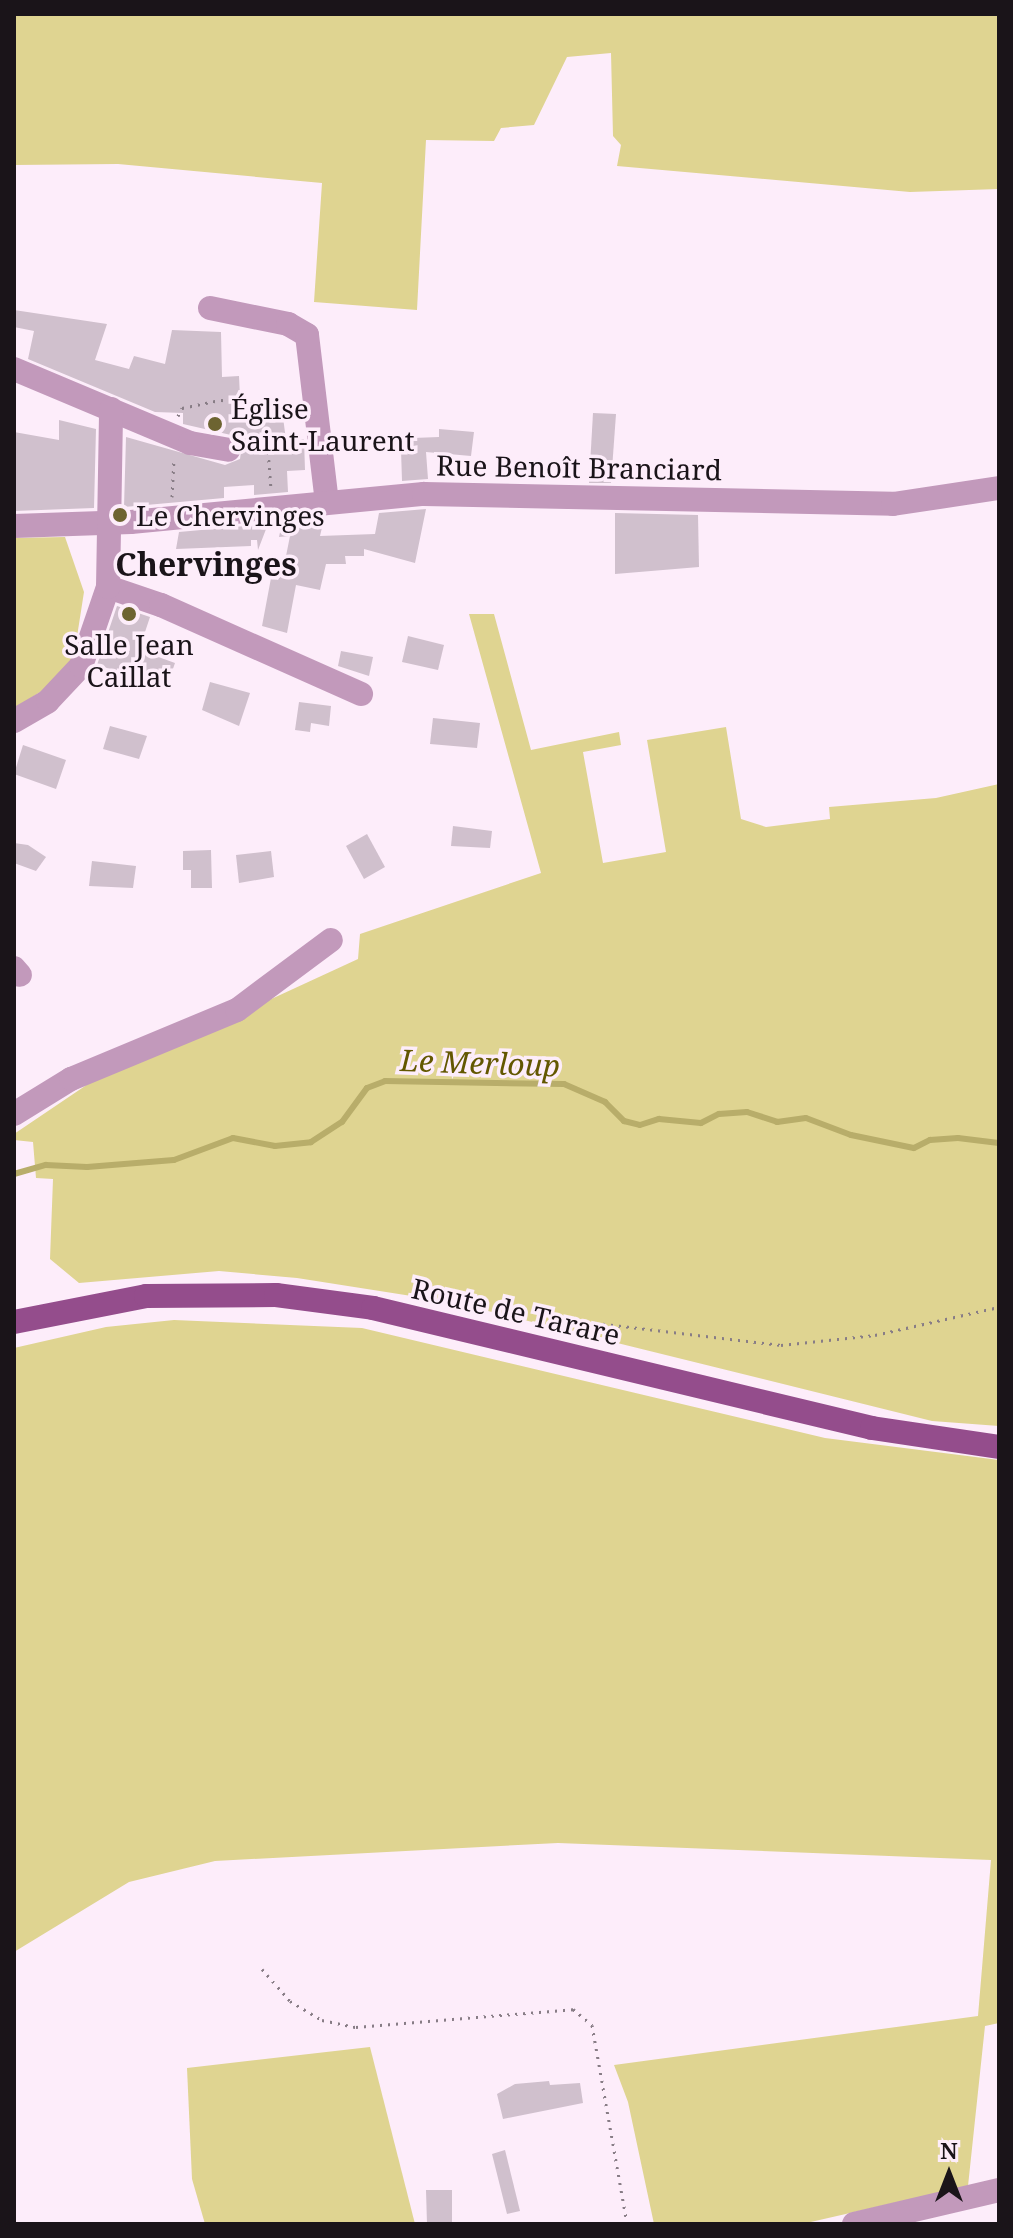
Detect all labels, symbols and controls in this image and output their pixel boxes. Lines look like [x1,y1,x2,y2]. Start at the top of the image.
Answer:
place label: Église Saint-Laurent [231,391,415,457]
marker: Église Saint-Laurent [206,415,224,433]
street label: Rue Benoît Branciard [436,448,722,486]
place label: Le Chervinges [136,498,325,532]
marker: Le Chervinges [111,506,129,524]
district label: Chervinges [115,545,297,583]
marker: Salle Jean Caillat [120,605,138,623]
place label: Salle Jean Caillat [64,627,194,693]
water label: Le Merloup [399,1042,561,1084]
street label: Route de Tarare [409,1271,623,1351]
north arrow [909,2134,989,2214]
text: N [940,2135,958,2165]

